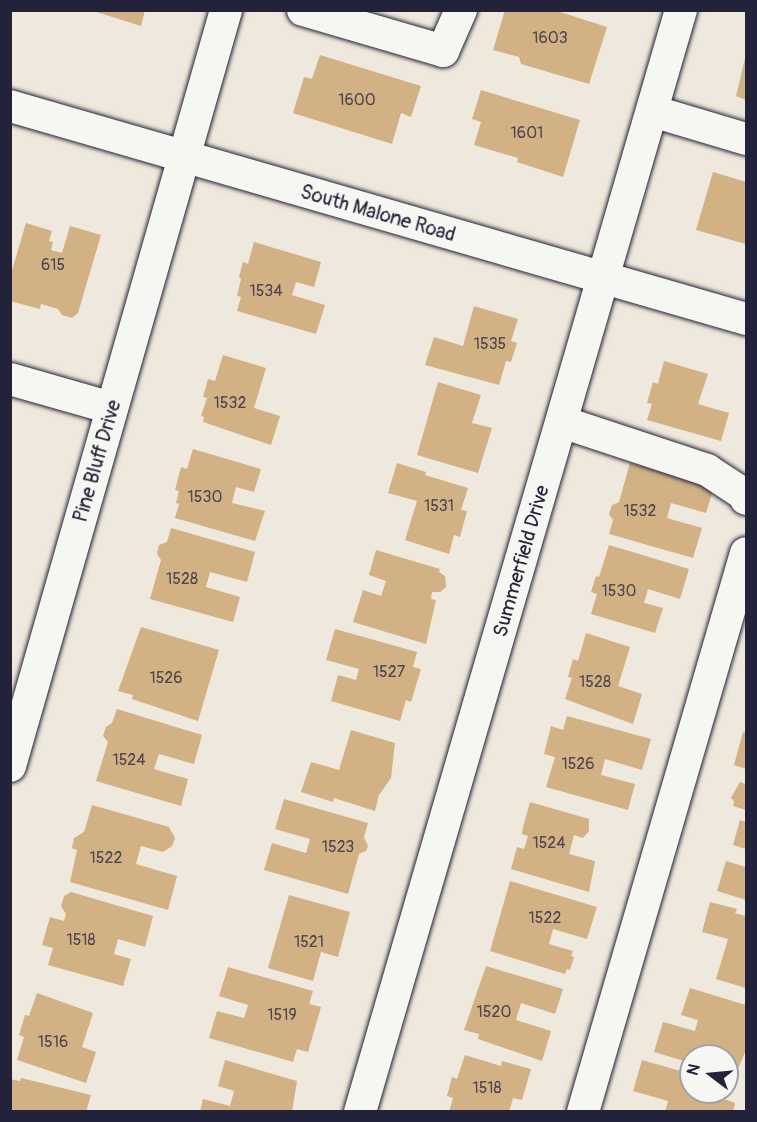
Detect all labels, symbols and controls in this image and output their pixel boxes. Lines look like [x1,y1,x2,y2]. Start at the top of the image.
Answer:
house number: 1603 [532,28,568,48]
house number: 1600 [338,90,376,110]
house number: 1601 [511,123,543,143]
street label: South Malone Road [298,179,458,247]
house number: 615 [41,255,65,275]
house number: 1534 [249,281,283,301]
house number: 1535 [474,334,506,354]
house number: 1532 [214,393,246,413]
street label: Pine Bluff Drive [68,397,126,525]
street label: Summerfield Drive [488,482,554,640]
house number: 1530 [188,487,222,507]
house number: 1531 [424,496,454,516]
house number: 1532 [624,501,656,521]
house number: 1528 [166,569,198,589]
house number: 1530 [602,581,636,601]
house number: 1527 [373,662,405,682]
house number: 1526 [149,668,183,688]
house number: 1528 [579,672,611,692]
house number: 1524 [112,750,146,770]
house number: 1526 [561,754,595,774]
house number: 1524 [532,833,566,853]
house number: 1523 [322,837,354,857]
house number: 1522 [90,848,122,868]
house number: 1522 [529,908,561,928]
house number: 1518 [66,930,96,950]
house number: 1521 [294,932,324,952]
house number: 1520 [477,1002,511,1022]
house number: 1519 [267,1005,297,1025]
house number: 1516 [38,1032,68,1052]
north arrow [679,1044,739,1104]
text: N [683,1062,705,1078]
house number: 1518 [472,1078,502,1098]

